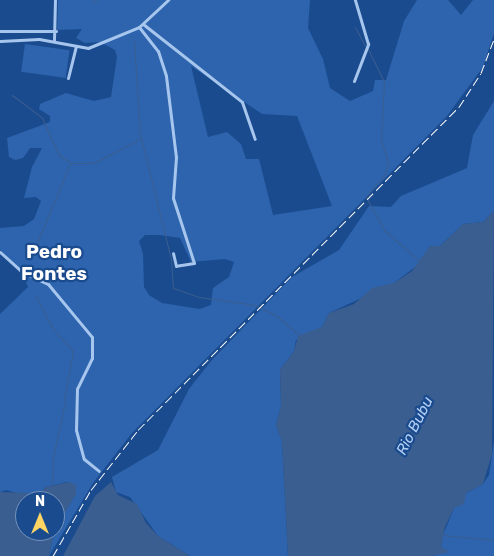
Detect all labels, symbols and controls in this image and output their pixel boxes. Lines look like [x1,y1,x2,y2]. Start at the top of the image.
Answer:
district label: Pedro Fontes [21,241,87,285]
water label: Rio Bubu [393,394,437,458]
north arrow [15,491,65,541]
text: N [35,493,45,510]

